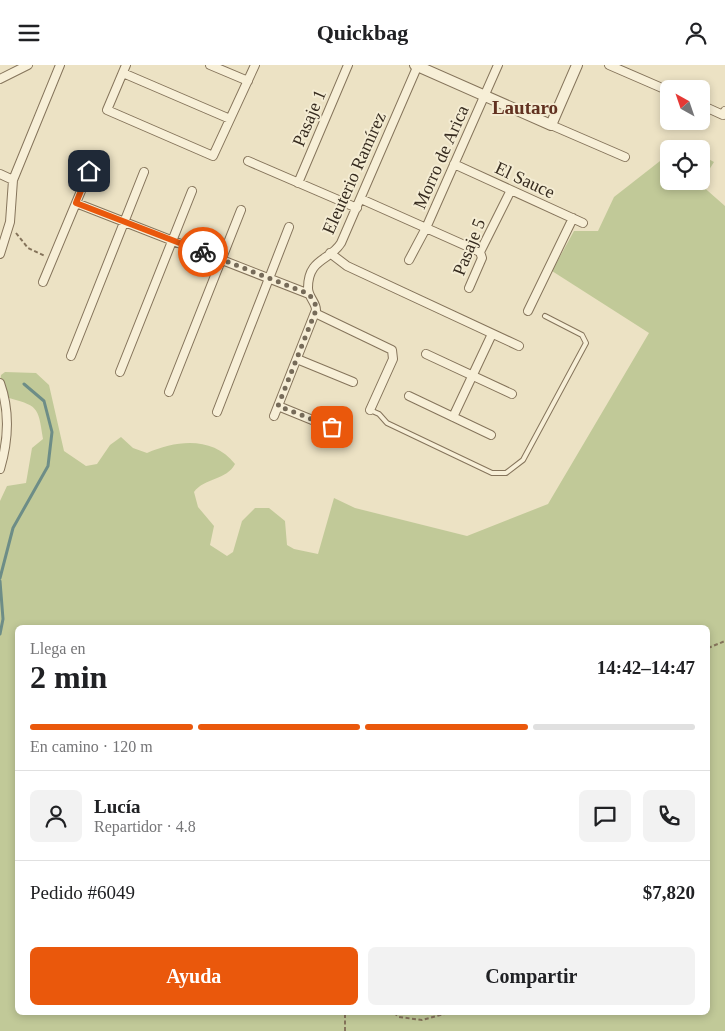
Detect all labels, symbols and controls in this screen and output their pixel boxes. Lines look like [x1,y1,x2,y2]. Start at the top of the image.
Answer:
icon: menu [15,19,43,47]
icon: person [682,19,710,47]
text: Quickbag [317,20,408,45]
north arrow [660,80,710,130]
map controls [660,80,710,190]
street label: Pasaje 1 [288,87,330,149]
district label: Lautaro [492,97,558,118]
street label: Morro de Arica [409,102,473,212]
street label: Eleuterio Ramírez [318,109,390,237]
button: locate [660,140,710,190]
pin [68,150,110,192]
icon: home [75,157,103,185]
street label: El Sauce [492,158,558,202]
street label: Pasaje 5 [449,216,489,278]
courier [178,227,228,277]
icon: bike [189,238,217,266]
pin [311,406,353,448]
icon: bag [318,413,346,441]
text: Llega en [30,640,86,657]
text: 14:42–14:47 [597,657,695,678]
text: 2 min [30,659,107,695]
text: En camino · 120 m [30,738,153,755]
button: person [30,790,82,842]
button: chat [579,790,631,842]
button: phone [643,790,695,842]
text: Lucía [94,796,140,817]
text: Repartidor · 4.8 [94,818,196,835]
text: Pedido #6049 [30,882,135,903]
text: $7,820 [643,882,695,903]
button: Ayuda [30,947,358,1005]
button: Compartir [368,947,695,1005]

